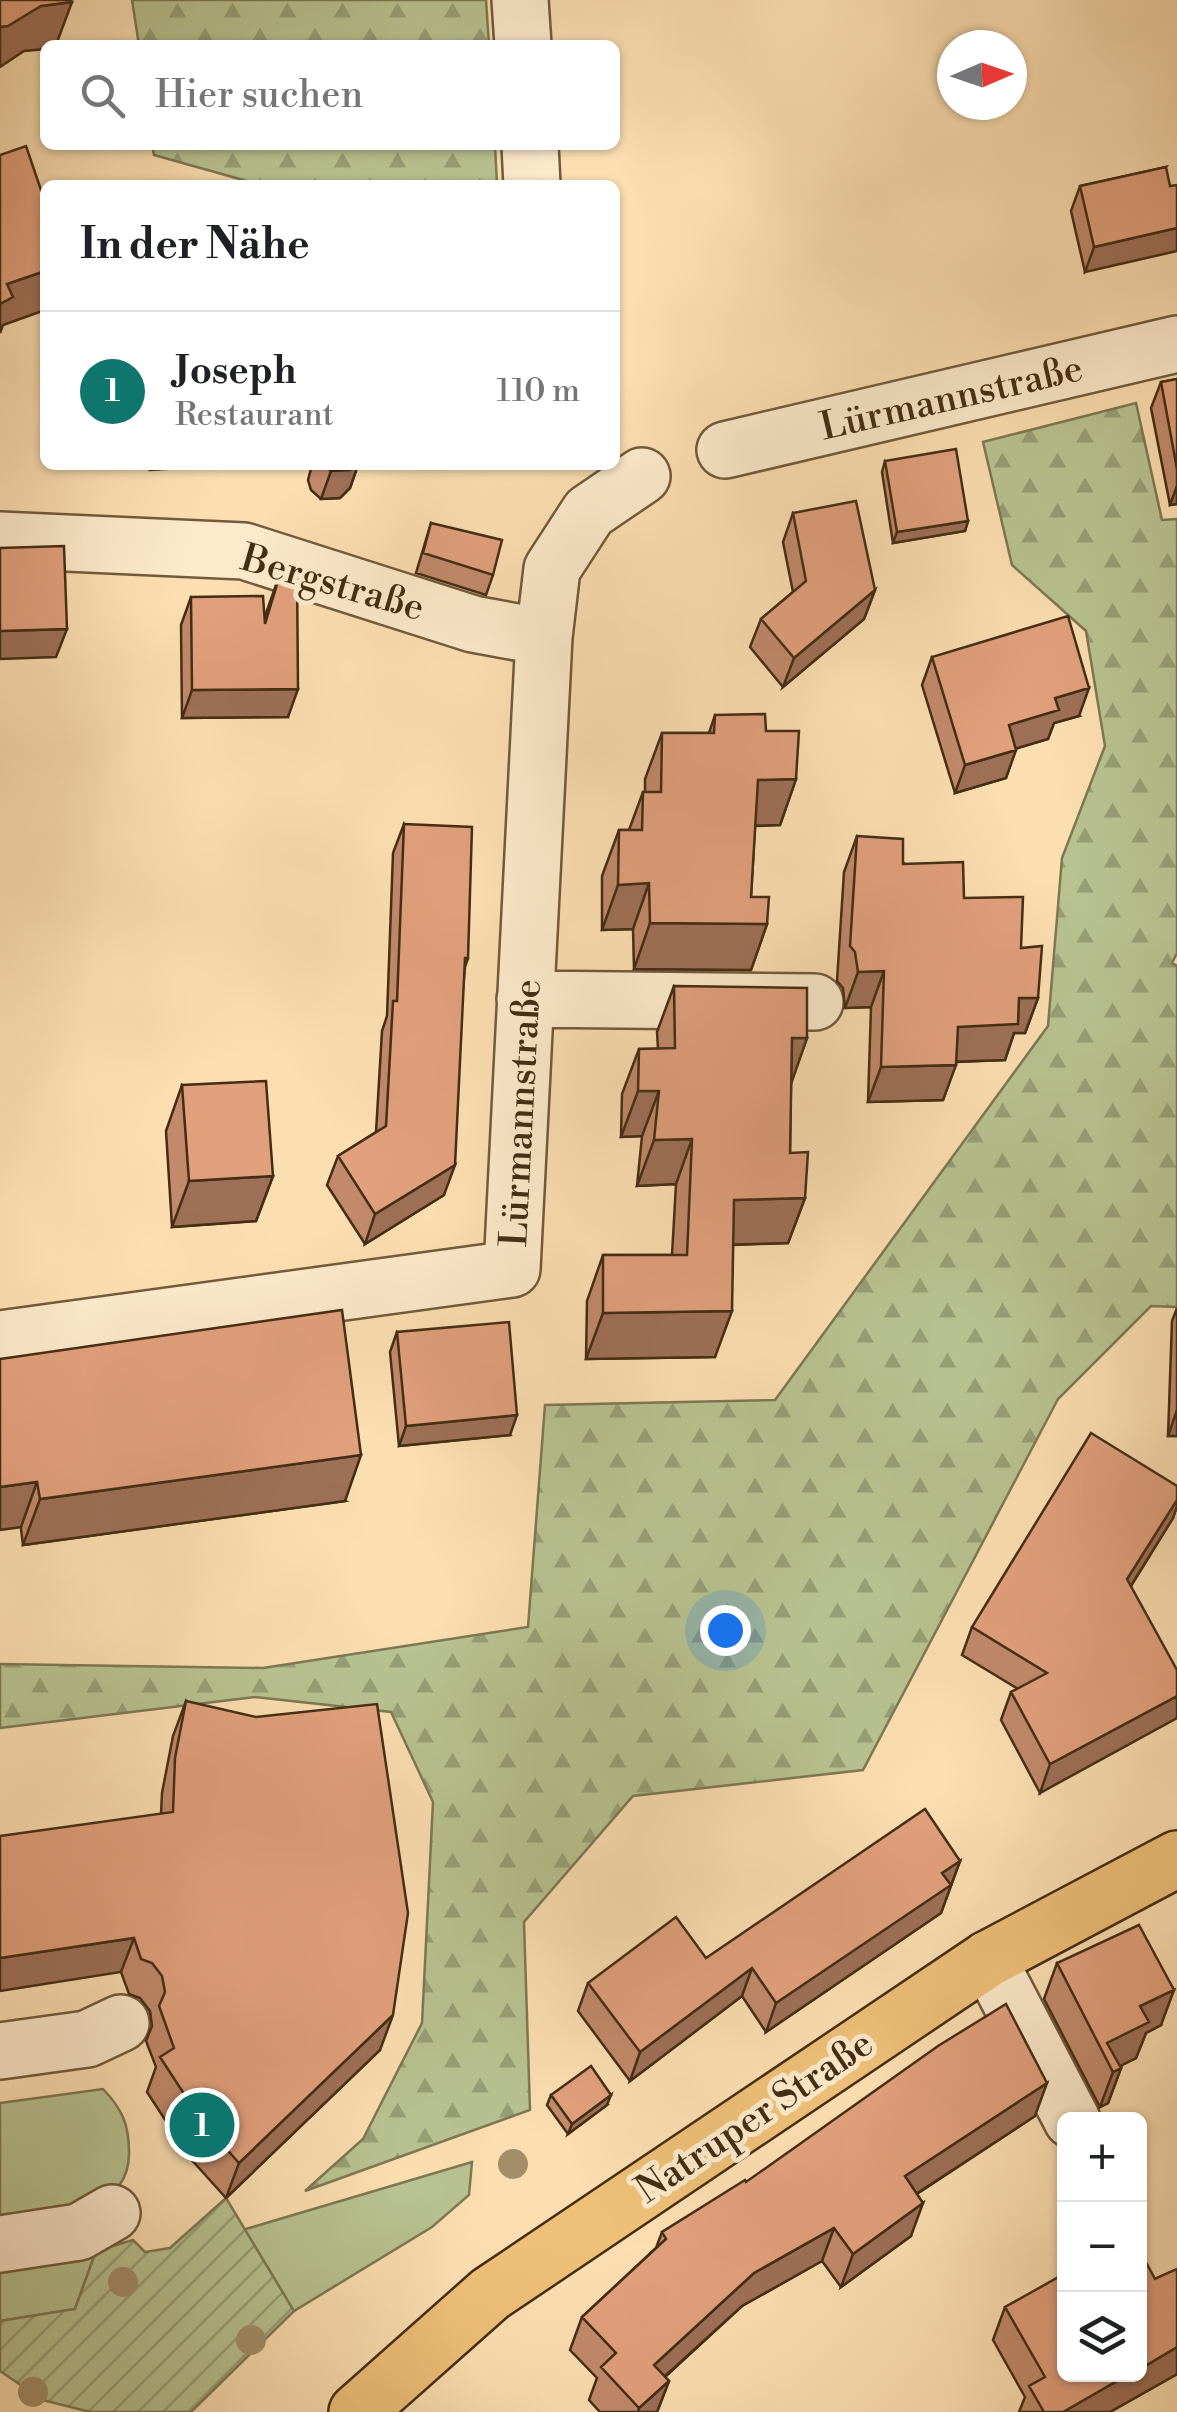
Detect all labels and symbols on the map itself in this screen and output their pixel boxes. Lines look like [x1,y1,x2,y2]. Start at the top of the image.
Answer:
north arrow [937,30,1027,120]
street label: Lürmannstraße [815,345,1087,452]
street label: Bergstraße [235,535,429,632]
street label: Lürmannstraße [491,978,552,1248]
your location [700,1605,751,1656]
street label: Natruper Straße [627,2021,882,2214]
pin: 1 [170,2088,234,2162]

